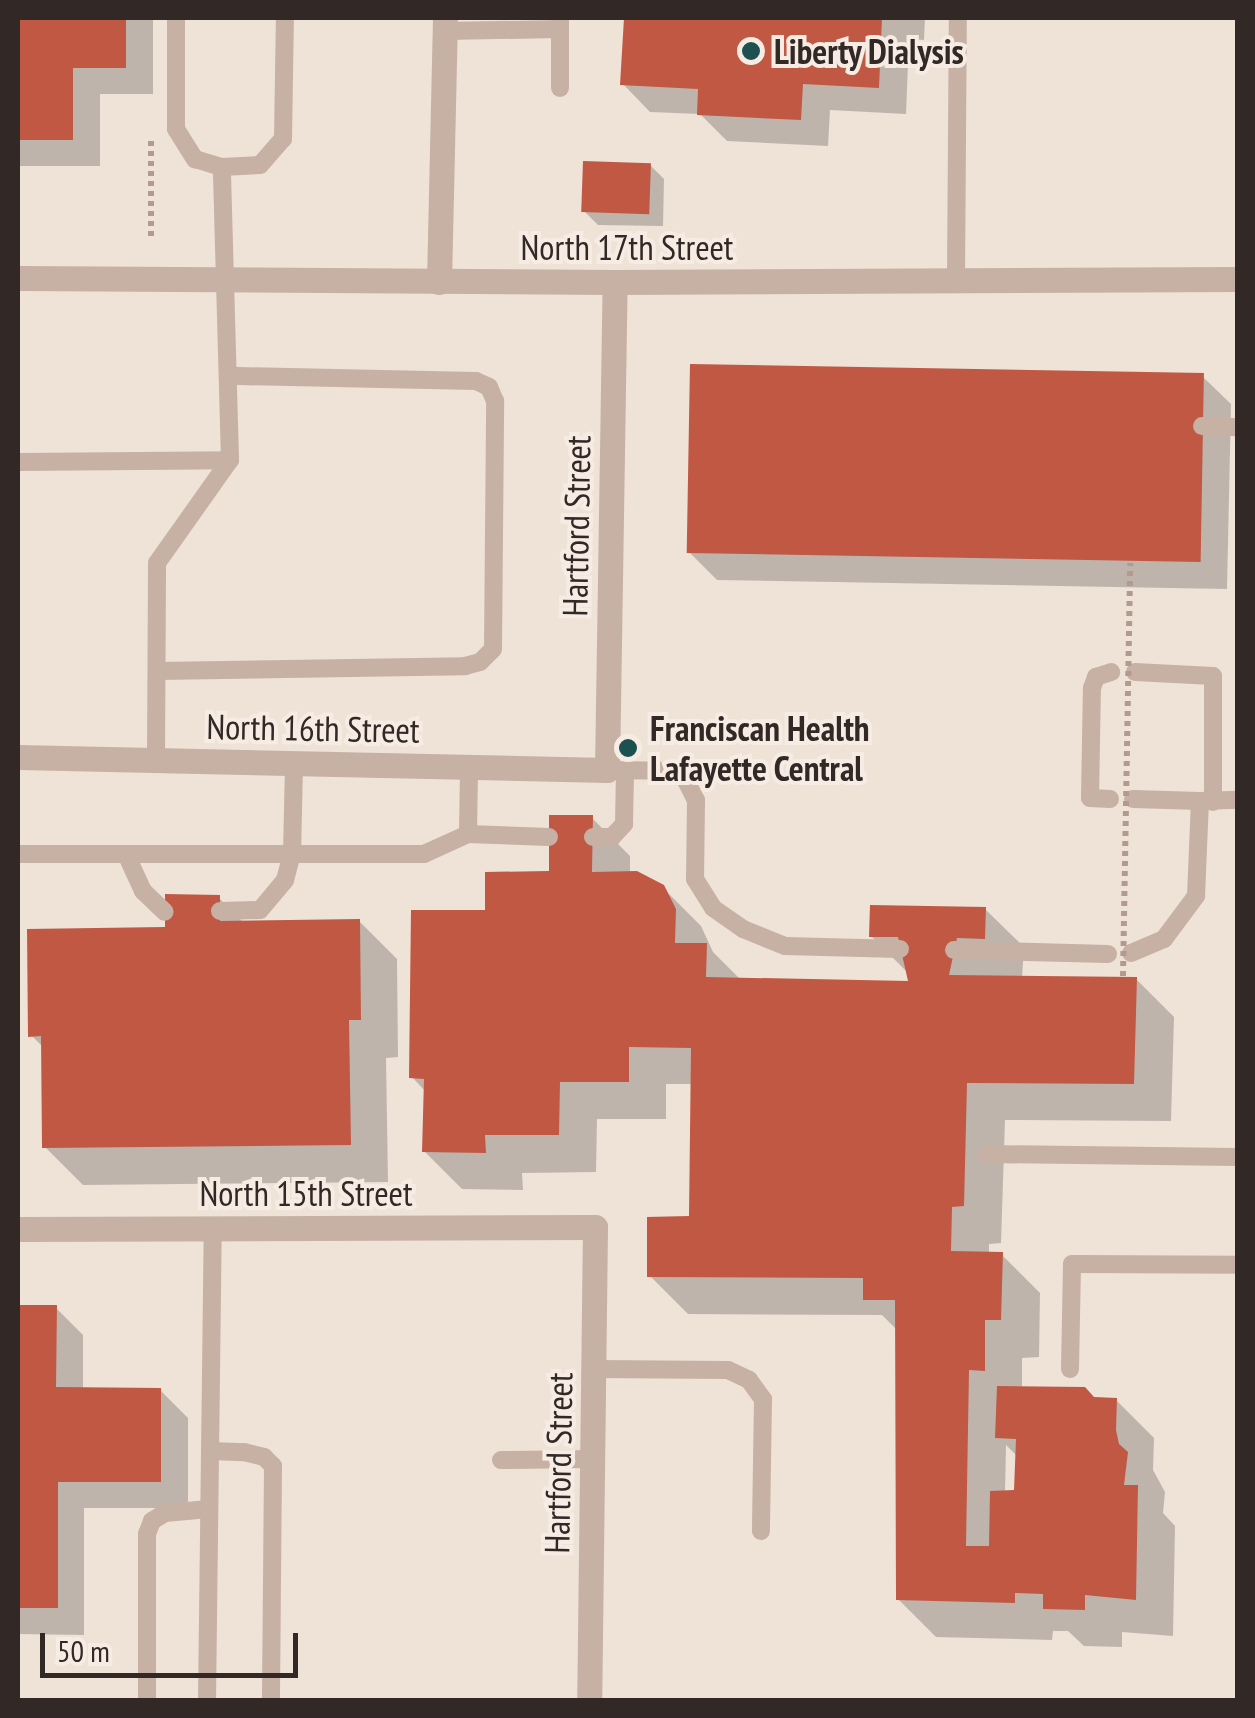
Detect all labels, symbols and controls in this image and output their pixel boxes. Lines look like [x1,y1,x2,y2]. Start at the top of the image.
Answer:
place label: Liberty Dialysis [774,30,965,72]
marker: Liberty Dialysis [738,38,764,64]
street label: North 17th Street [521,226,733,268]
street label: Hartford Street [553,435,599,617]
street label: North 16th Street [206,705,420,751]
place label: Franciscan Health Lafayette Central [650,707,870,789]
marker: Franciscan Health Lafayette Central [615,735,641,761]
street label: North 15th Street [199,1172,413,1214]
street label: Hartford Street [535,1372,581,1554]
scale bar [45,1613,302,1675]
text: 50 m [57,1631,110,1670]

